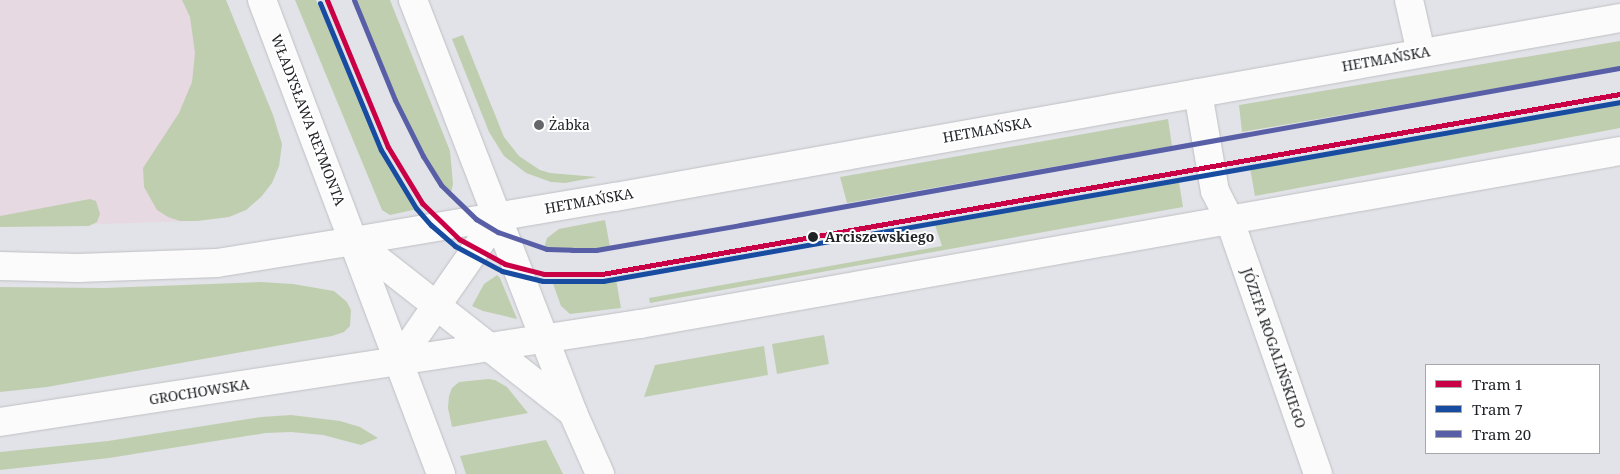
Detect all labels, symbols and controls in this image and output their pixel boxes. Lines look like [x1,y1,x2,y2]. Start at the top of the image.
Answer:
street label: WŁADYSŁAWA REYMONTA [268,32,348,208]
street label: HETMAŃSKA [1341,43,1431,75]
street label: HETMAŃSKA [942,114,1032,146]
place label: Żabka [549,117,590,133]
marker: Żabka [533,119,545,131]
street label: HETMAŃSKA [544,185,634,217]
marker: Arciszewskiego [805,229,821,245]
place label: Arciszewskiego [825,229,934,245]
street label: JÓZEFA ROGALIŃSKIEGO [1239,266,1309,430]
legend [1425,364,1600,454]
text: Tram 1 [1472,374,1523,394]
street label: GROCHOWSKA [148,376,250,408]
text: Tram 7 [1472,399,1523,419]
text: Tram 20 [1472,424,1531,444]

